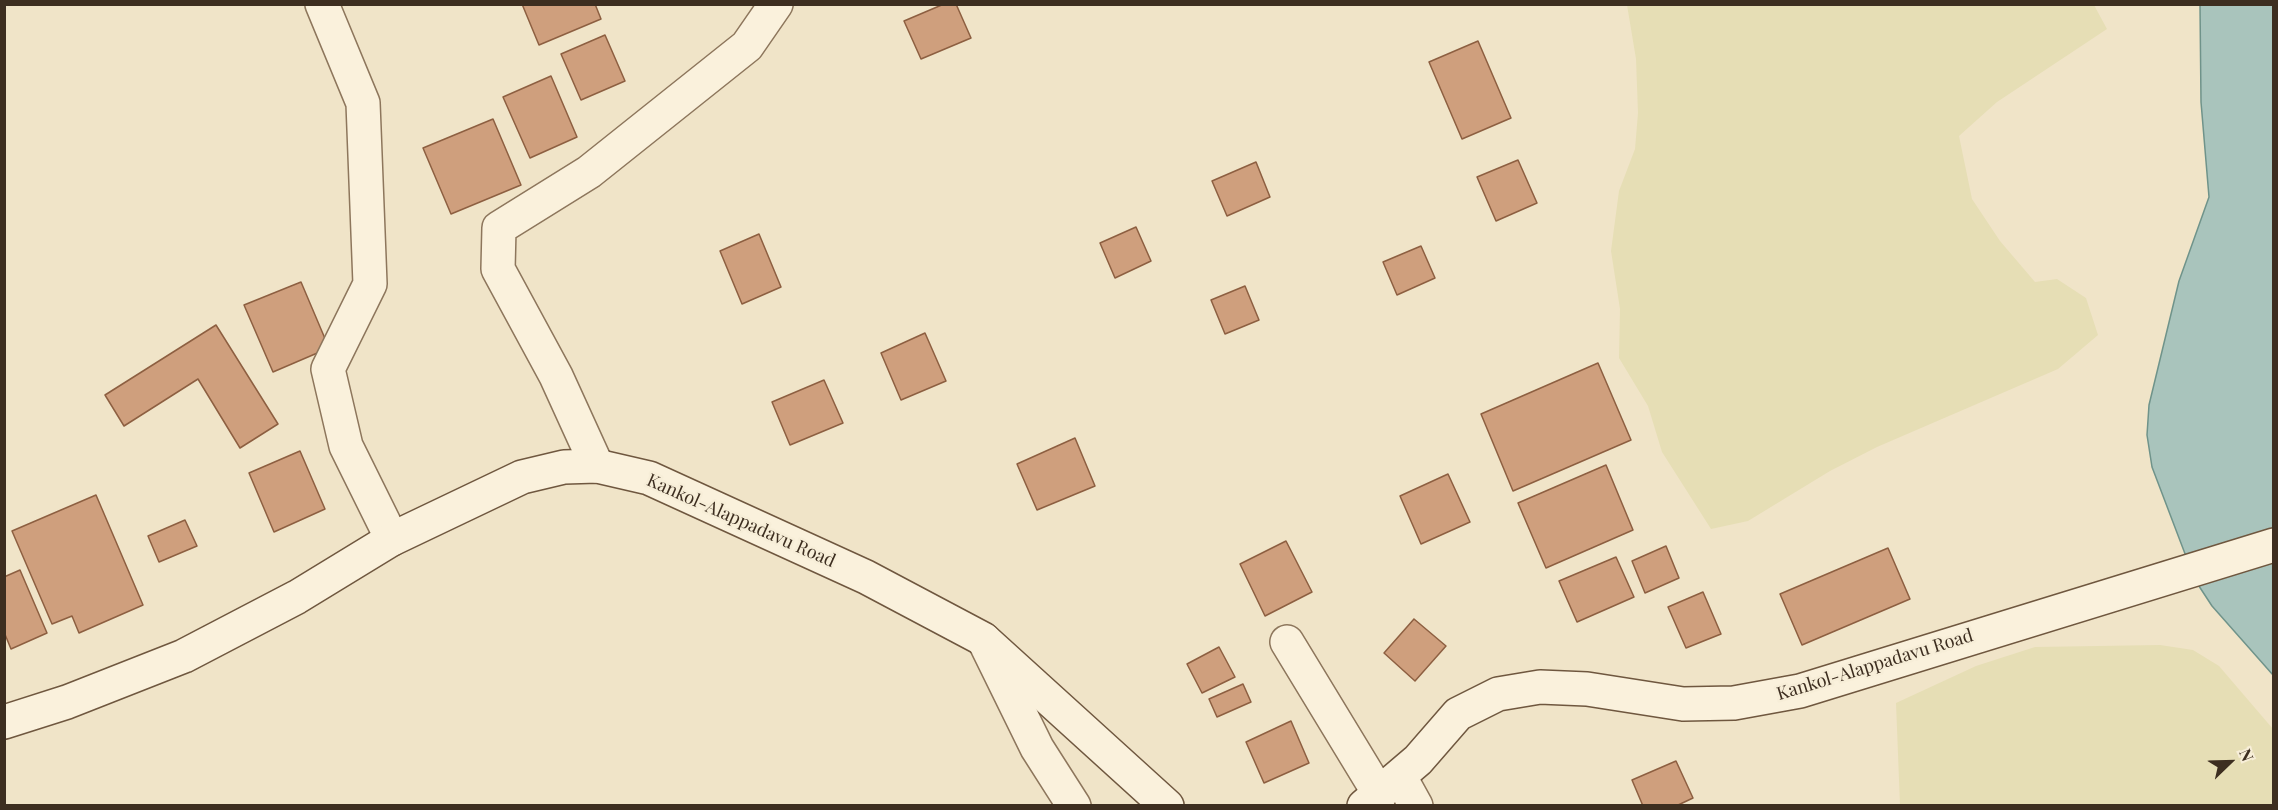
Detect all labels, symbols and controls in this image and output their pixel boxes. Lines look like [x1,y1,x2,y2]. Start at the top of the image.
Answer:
street label: Kankol-Alappadavu Road [643,470,839,572]
street label: Kankol-Alappadavu Road [1774,625,1976,705]
north arrow [2200,732,2260,792]
text: N [2235,745,2259,764]

